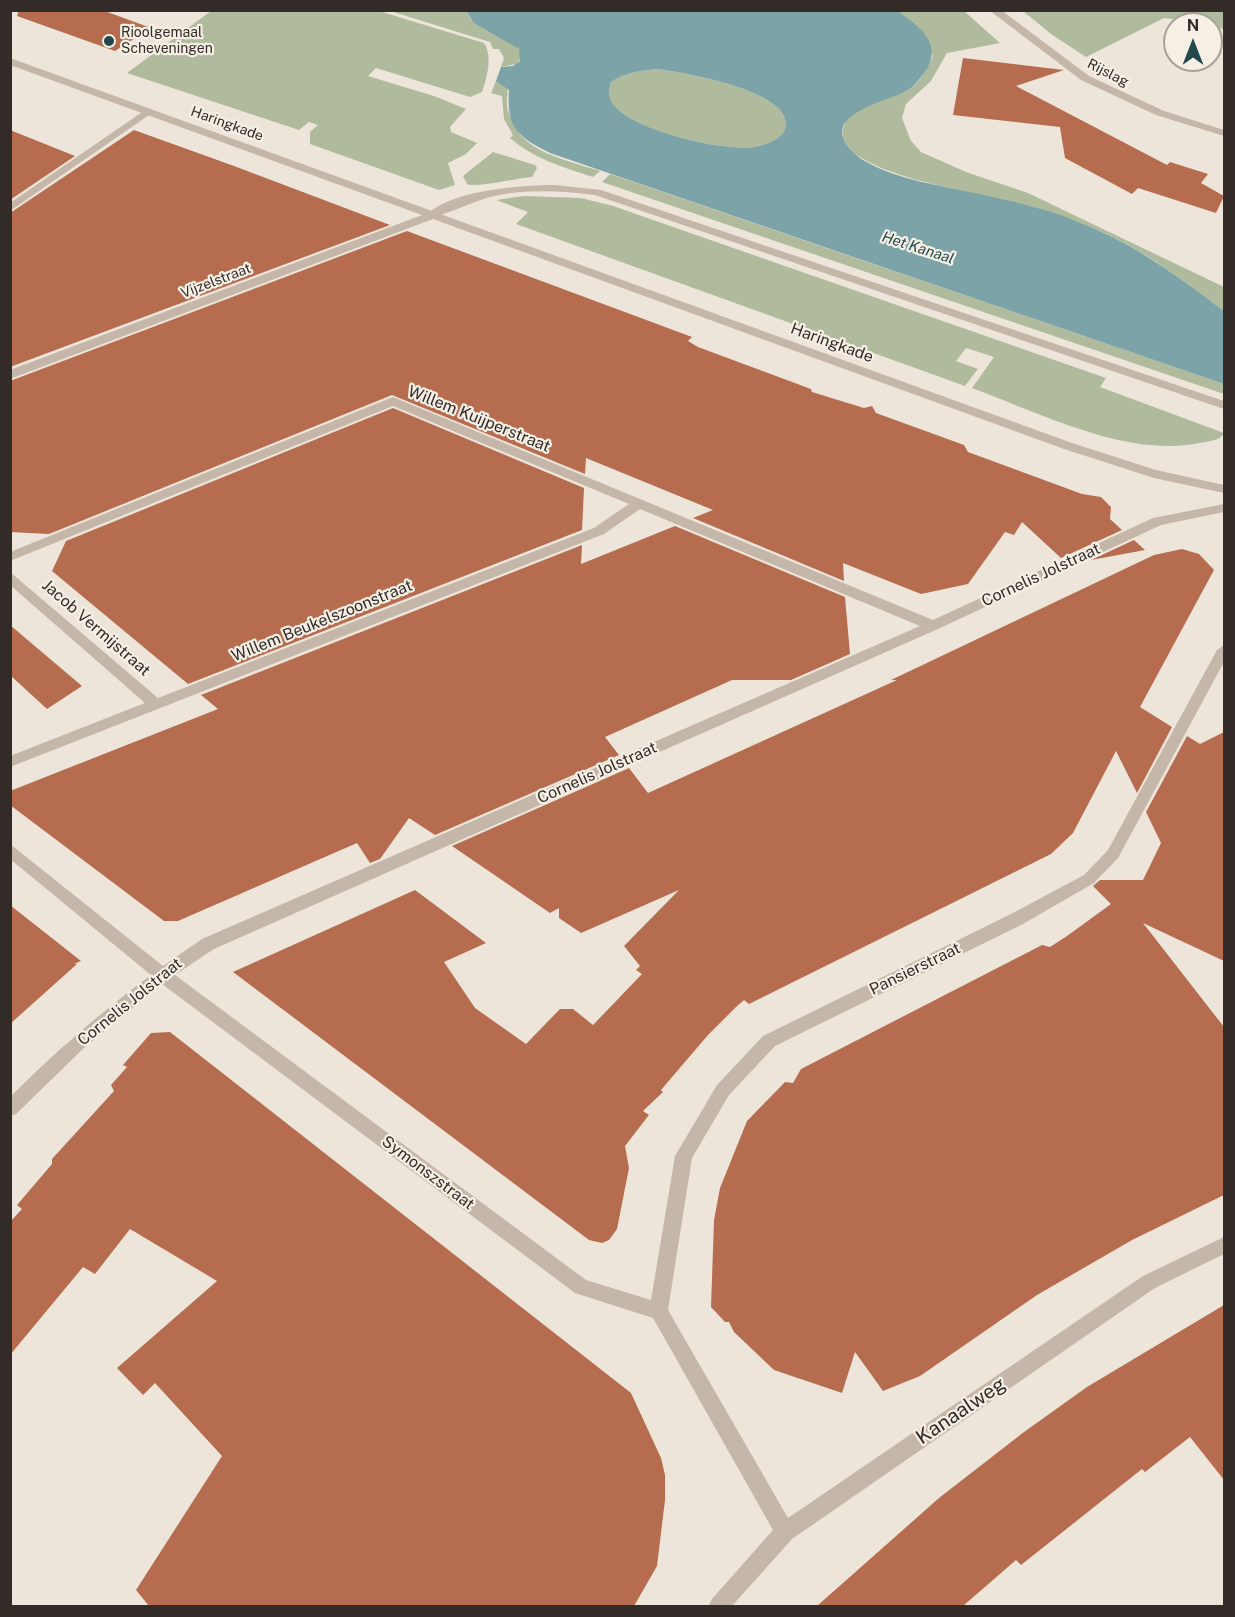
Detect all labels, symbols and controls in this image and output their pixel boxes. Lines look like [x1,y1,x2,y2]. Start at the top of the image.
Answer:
north arrow [1163,12,1223,72]
text: N [1187,16,1199,35]
place label: Rioolgemaal Scheveningen [121,25,213,57]
marker: Rioolgemaal Scheveningen [102,34,116,48]
street label: Rijslag [1084,55,1132,91]
street label: Haringkade [188,103,266,145]
water label: Het Kanaal [880,228,956,268]
street label: Vijzelstraat [179,260,253,302]
street label: Haringkade [788,319,876,367]
street label: Willem Kuijperstraat [405,382,553,456]
street label: Cornelis Jolstraat [979,539,1103,611]
street label: Jacob Vermijstraat [38,576,154,680]
street label: Willem Beukelszoonstraat [229,576,415,666]
street label: Cornelis Jolstraat [534,738,660,808]
street label: Pansierstraat [866,939,964,999]
street label: Cornelis Jolstraat [74,954,186,1050]
street label: Symonszstraat [378,1132,478,1214]
street label: Kanaalweg [912,1372,1010,1450]

